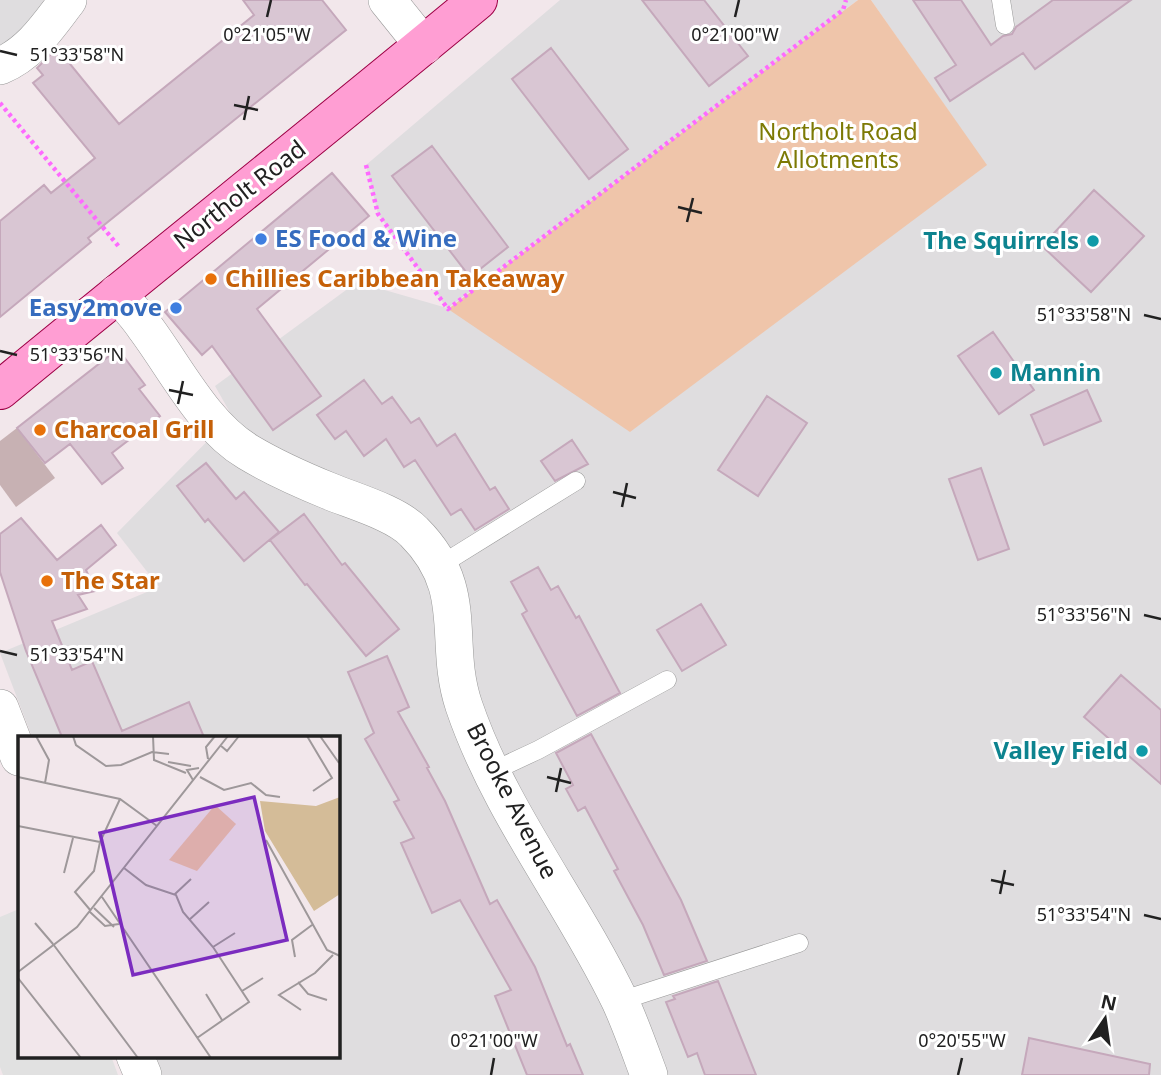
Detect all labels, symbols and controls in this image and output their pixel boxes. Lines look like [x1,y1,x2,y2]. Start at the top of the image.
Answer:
text: 0°21'05"W [223,22,311,46]
text: 0°21'00"W [691,22,779,46]
text: 51°33'58"N [30,42,124,66]
park label: Northolt Road Allotments [758,114,918,175]
street label: Northolt Road [166,132,312,256]
place label: ES Food & Wine [275,221,457,254]
place label: The Squirrels [923,223,1079,256]
marker: ES Food & Wine [253,231,269,247]
marker: The Squirrels [1085,233,1101,249]
place label: Chillies Caribbean Takeaway [225,261,565,294]
marker: Chillies Caribbean Takeaway [203,271,219,287]
place label: Easy2move [29,290,162,323]
marker: Easy2move [168,300,184,316]
text: 51°33'58"N [1037,302,1131,326]
text: 51°33'56"N [30,342,124,366]
place label: Mannin [1010,355,1101,388]
marker: Mannin [988,365,1004,381]
place label: Charcoal Grill [54,412,214,445]
marker: Charcoal Grill [32,422,48,438]
place label: The Star [61,563,160,596]
marker: The Star [39,573,55,589]
text: 51°33'56"N [1037,602,1131,626]
text: 51°33'54"N [30,642,124,666]
street label: Brooke Avenue [460,717,567,884]
place label: Valley Field [993,733,1128,766]
inset map [18,736,340,1058]
marker: Valley Field [1134,743,1150,759]
text: 51°33'54"N [1037,902,1131,926]
north arrow [1070,984,1140,1054]
text: N [1098,988,1119,1017]
text: 0°21'00"W [450,1028,538,1052]
text: 0°20'55"W [918,1028,1006,1052]

